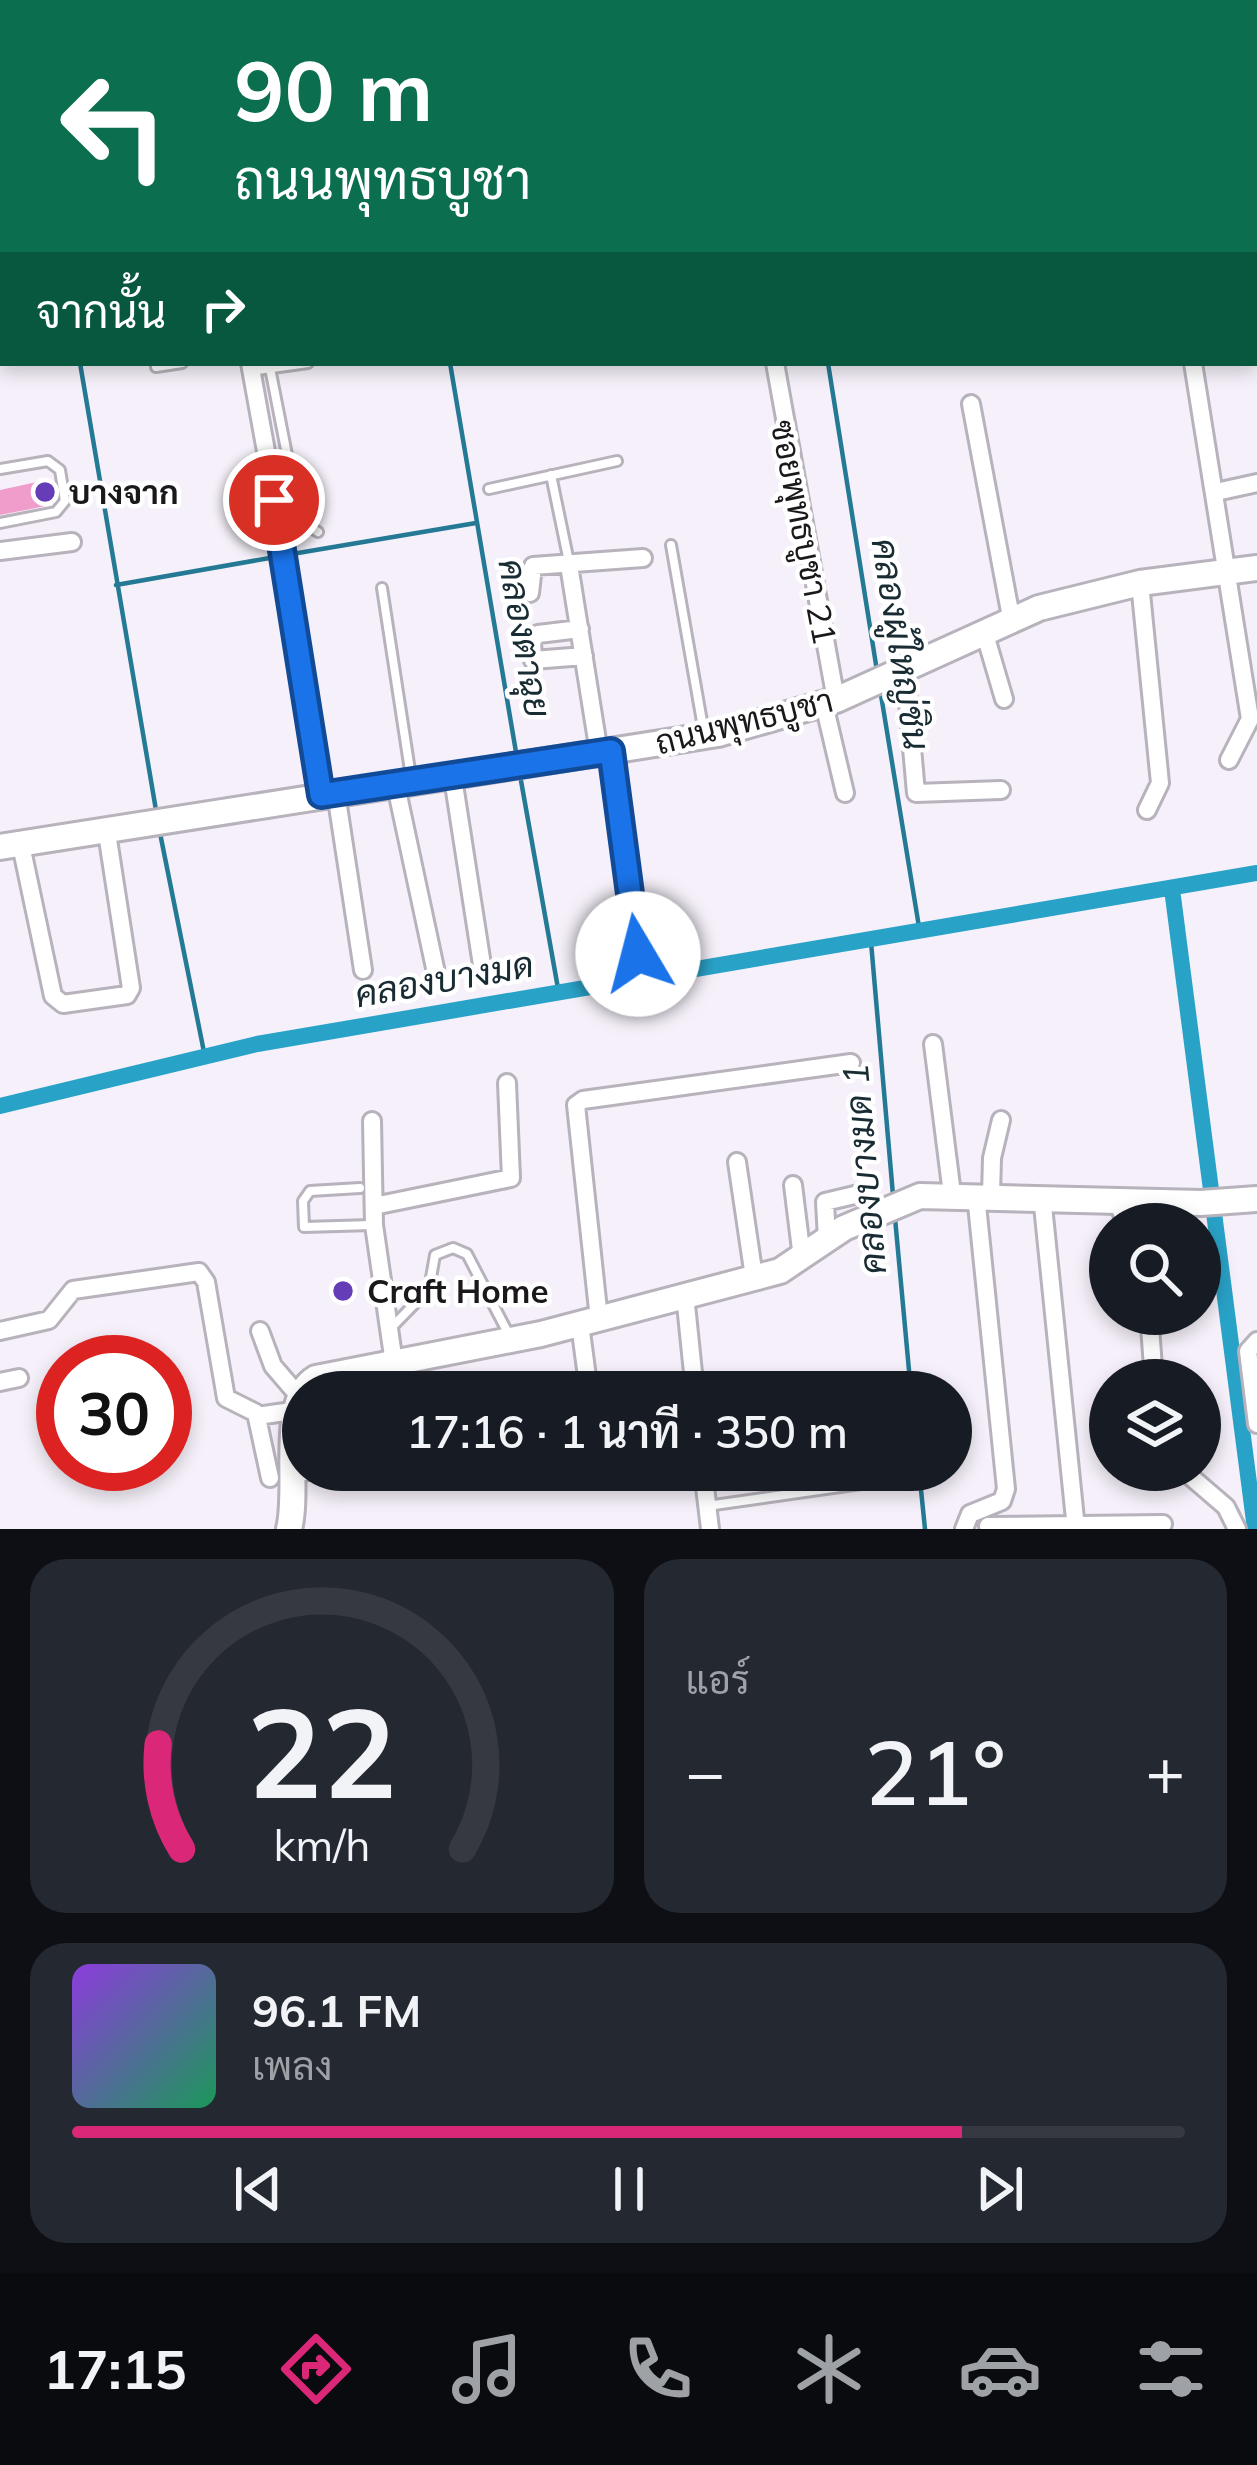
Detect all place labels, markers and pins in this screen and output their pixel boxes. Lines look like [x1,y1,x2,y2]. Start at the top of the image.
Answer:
pin [223,449,325,551]
place label: บางจาก [69,471,179,512]
marker: บางจาก [32,479,58,505]
place label: Craft Home [367,1270,548,1311]
marker: Craft Home [330,1278,356,1304]

